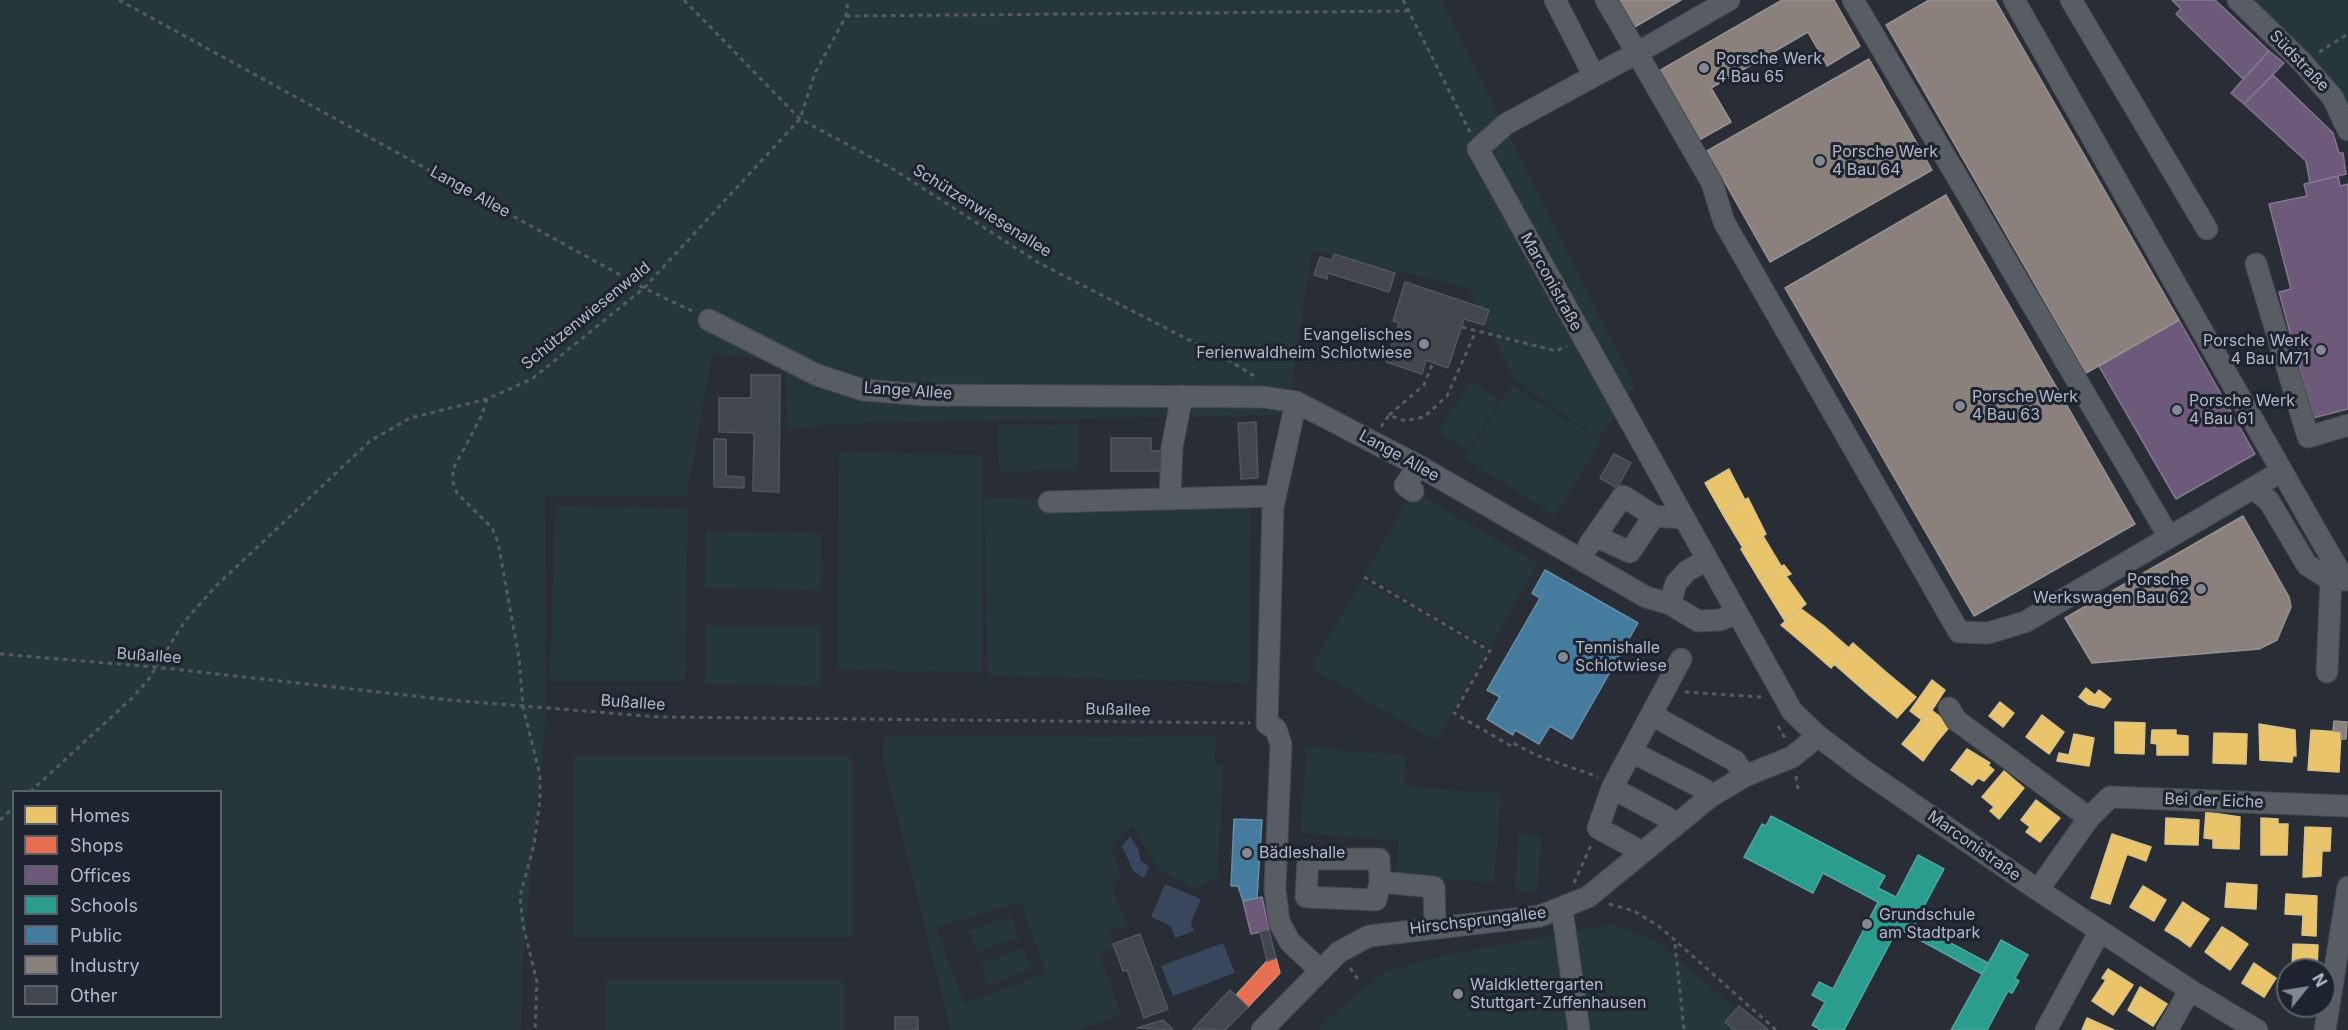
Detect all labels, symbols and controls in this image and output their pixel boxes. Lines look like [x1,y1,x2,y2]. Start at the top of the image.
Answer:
street label: Südstraße [2265,26,2333,96]
place label: Porsche Werk 4 Bau 65 [1716,49,1822,87]
marker: Porsche Werk 4 Bau 65 [1697,61,1711,75]
place label: Porsche Werk 4 Bau 64 [1832,142,1938,180]
marker: Porsche Werk 4 Bau 64 [1813,154,1827,168]
street label: Schützenwiesenallee [909,161,1055,261]
street label: Lange Allee [427,162,513,222]
street label: Marconistraße [1516,230,1586,334]
street label: Schützenwiesenwald [518,258,654,374]
place label: Evangelisches Ferienwaldheim Schlotwiese [1196,325,1412,363]
place label: Porsche Werk 4 Bau M71 [2203,331,2309,369]
marker: Evangelisches Ferienwaldheim Schlotwiese [1417,337,1431,351]
marker: Porsche Werk 4 Bau M71 [2314,343,2328,357]
street label: Lange Allee [863,378,953,404]
place label: Porsche Werk 4 Bau 63 [1972,387,2078,425]
place label: Porsche Werk 4 Bau 61 [2189,391,2295,429]
marker: Porsche Werk 4 Bau 63 [1953,399,1967,413]
marker: Porsche Werk 4 Bau 61 [2170,403,2184,417]
street label: Lange Allee [1356,426,1442,486]
place label: Porsche Werkswagen Bau 62 [2033,570,2189,608]
marker: Porsche Werkswagen Bau 62 [2194,582,2208,596]
place label: Tennishalle Schlotwiese [1575,638,1667,676]
street label: Bußallee [116,644,182,668]
marker: Tennishalle Schlotwiese [1556,650,1570,664]
street label: Bußallee [600,691,666,715]
street label: Bußallee [1085,700,1151,720]
legend [12,790,222,1018]
street label: Bei der Eiche [2164,790,2264,812]
text: Homes [70,805,130,826]
street label: Marconistraße [1924,807,2024,885]
text: Shops [70,835,124,856]
place label: Bädleshalle [1259,843,1345,863]
marker: Bädleshalle [1240,846,1254,860]
text: Offices [70,865,131,886]
text: Schools [70,895,138,916]
street label: Hirschsprungallee [1409,903,1547,939]
place label: Grundschule am Stadtpark [1879,905,1980,943]
marker: Grundschule am Stadtpark [1860,917,1874,931]
text: Public [70,925,122,946]
text: Industry [70,955,140,976]
north arrow [2276,958,2336,1018]
text: N [2308,970,2332,990]
place label: Waldklettergarten Stuttgart-Zuffenhausen [1470,975,1646,1013]
text: Other [70,985,118,1006]
marker: Waldklettergarten Stuttgart-Zuffenhausen [1451,987,1465,1001]

